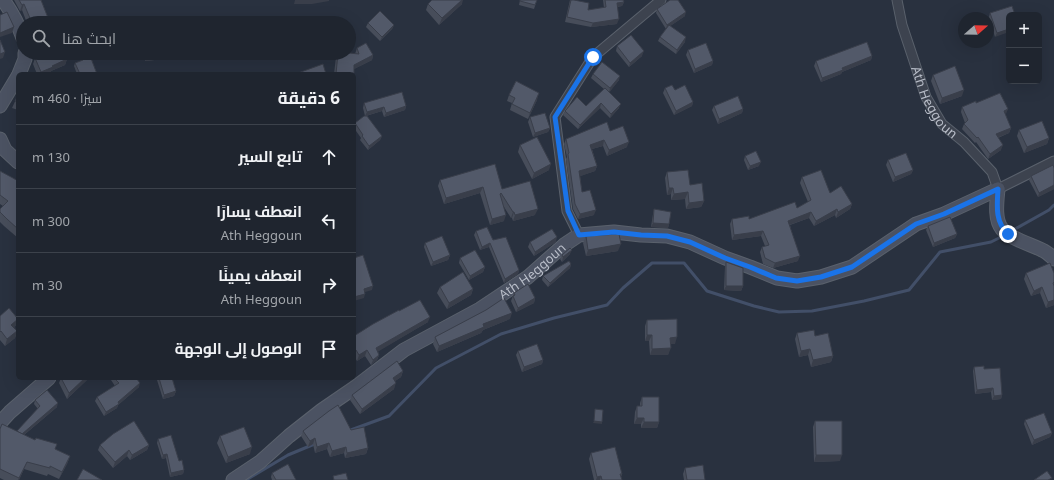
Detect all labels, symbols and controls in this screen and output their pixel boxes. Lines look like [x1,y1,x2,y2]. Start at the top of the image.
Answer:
north arrow [958,12,994,48]
map controls [1006,12,1042,84]
button: + [1006,12,1042,48]
search box [16,16,356,60]
icon: search [30,27,52,49]
text: ابحث هنا [62,28,116,48]
route start [584,48,602,66]
button: − [1006,48,1042,84]
street label: Ath Heggoun [907,64,962,142]
text: 6 دقيقة [278,86,340,109]
text: سيرًا · 460 m [32,89,102,107]
text: تابع السير [238,146,302,166]
icon: ahead [318,146,340,168]
text: 130 m [32,148,70,166]
text: انعطف يسارًا [216,201,302,221]
icon: left [318,210,340,232]
text: 300 m [32,212,70,230]
route end [999,225,1017,243]
text: Ath Heggoun [221,226,302,244]
street label: Ath Heggoun [495,239,570,303]
text: انعطف يمينًا [218,265,302,285]
icon: right [318,274,340,296]
text: 30 m [32,276,62,294]
text: Ath Heggoun [221,290,302,308]
text: الوصول إلى الوجهة [175,338,302,358]
icon: arrive [318,338,340,360]

